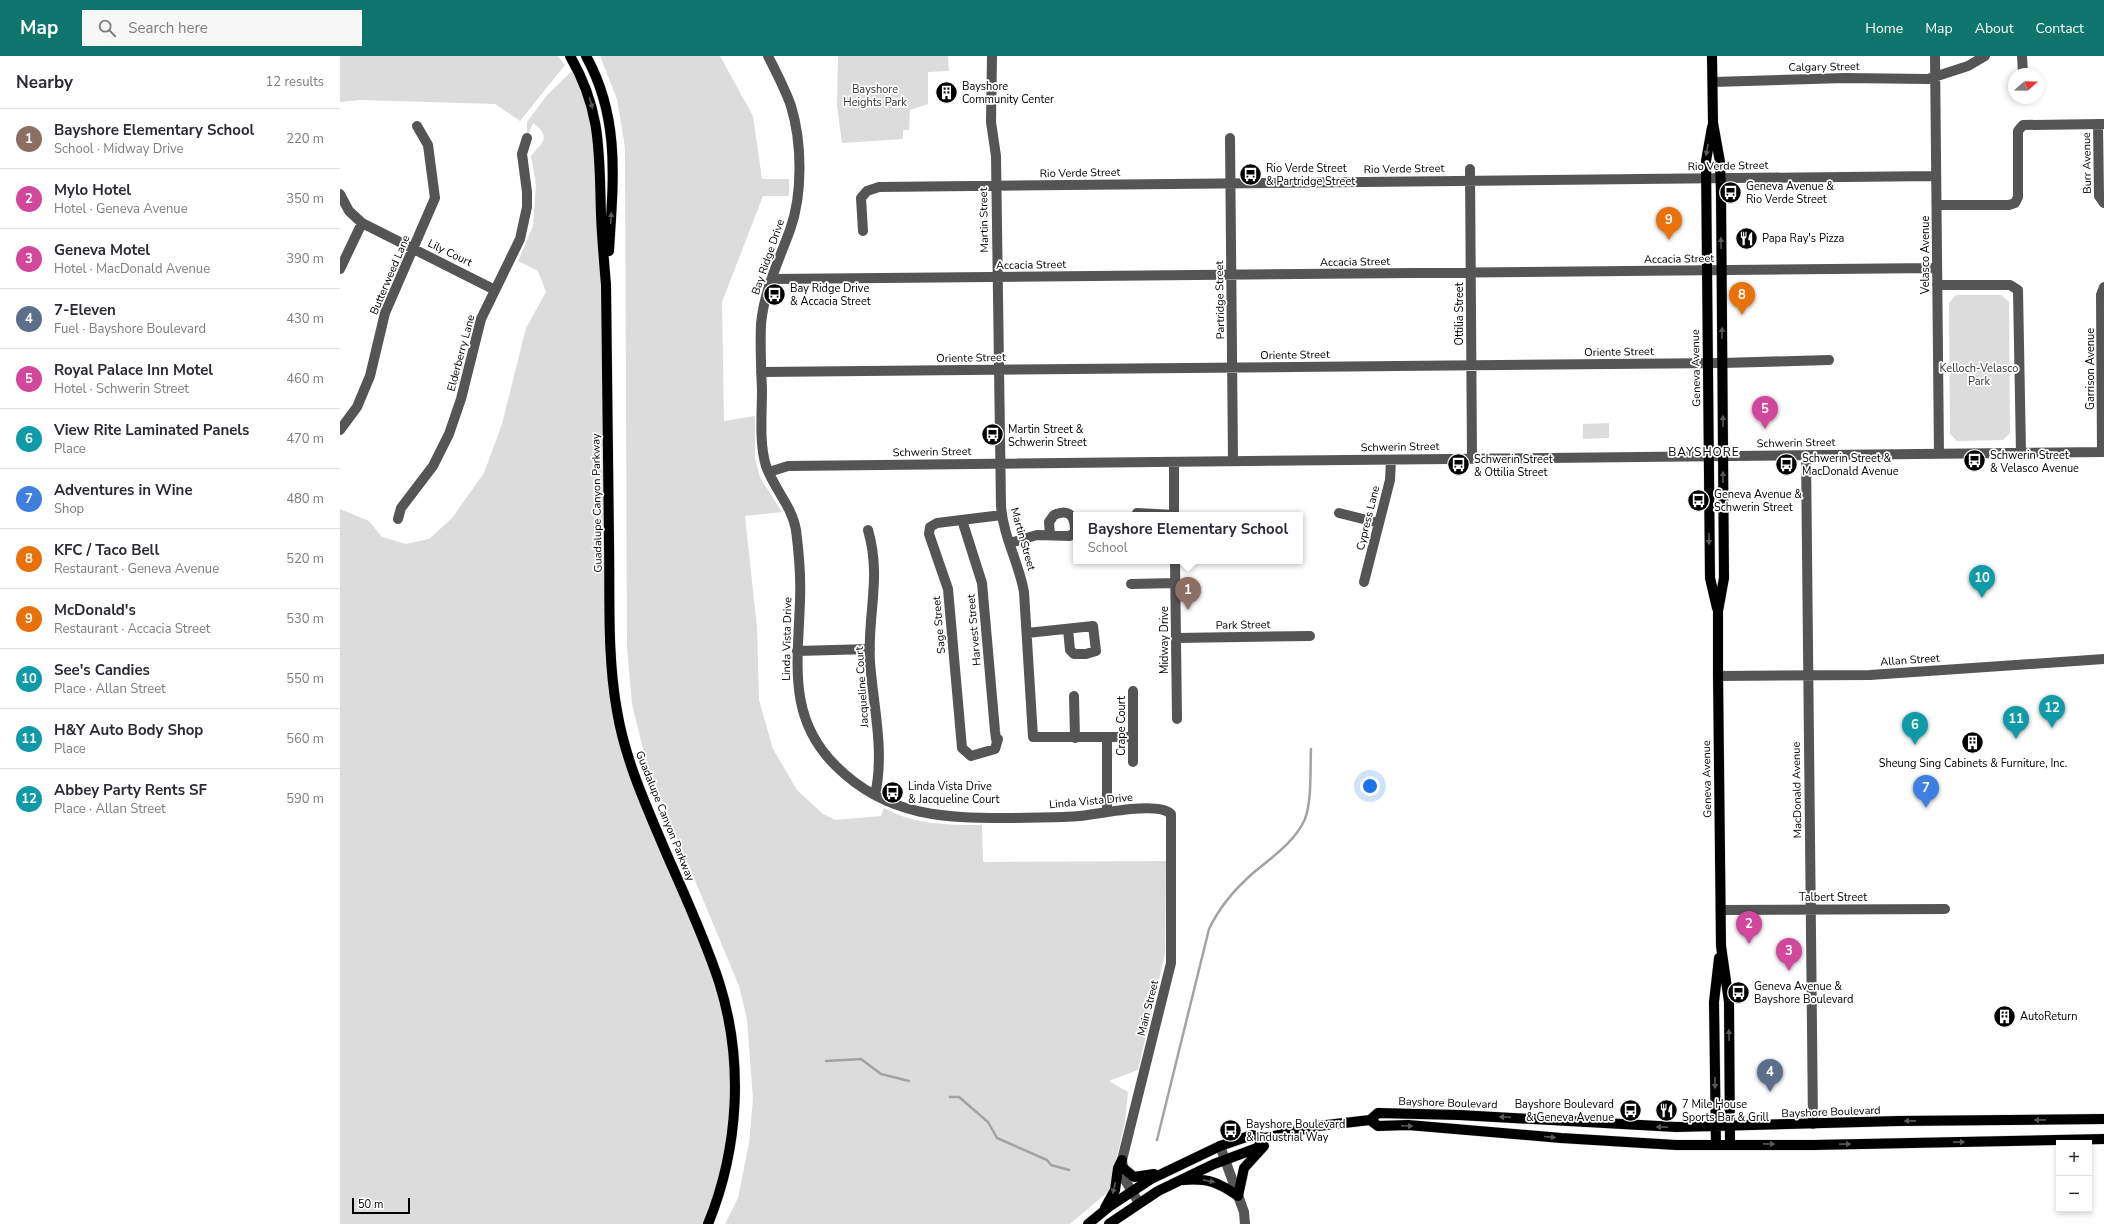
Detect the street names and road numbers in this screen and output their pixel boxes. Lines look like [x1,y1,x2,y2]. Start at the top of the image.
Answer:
street label: Calgary Street [1788,59,1860,75]
street label: Burr Avenue [2079,132,2095,194]
street label: Rio Verde Street [1688,158,1769,174]
street label: Rio Verde Street [1364,161,1445,177]
street label: Rio Verde Street [1040,165,1121,181]
street label: Martin Street [976,187,992,253]
street label: Velasco Avenue [1918,216,1933,295]
street label: Bay Ridge Drive [748,217,788,297]
street label: Butterweed Lane [366,233,414,317]
street label: Lily Court [425,236,475,270]
street label: Accacia Street [1644,251,1714,267]
street label: Accacia Street [1320,254,1390,270]
street label: Accacia Street [996,257,1066,273]
street label: Partridge Street [1212,260,1228,339]
street label: Ottilia Street [1452,282,1467,346]
street label: Elderberry Lane [444,313,478,393]
street label: Garrison Avenue [2083,328,2098,410]
street label: Geneva Avenue [1688,329,1704,407]
street label: Oriente Street [1584,344,1654,360]
street label: Oriente Street [1260,347,1330,363]
street label: Oriente Street [936,350,1006,366]
street label: Guadalupe Canyon Parkway [588,433,606,573]
street label: Schwerin Street [1757,435,1836,451]
street label: Schwerin Street [1361,439,1440,455]
street label: Schwerin Street [893,444,972,460]
street label: Cypress Lane [1353,484,1383,552]
street label: Martin Street [1007,506,1039,572]
street label: Harvest Street [963,593,985,666]
street label: Sage Street [929,595,949,654]
street label: Linda Vista Drive [779,597,795,681]
street label: Midway Drive [1157,606,1172,674]
street label: Park Street [1215,617,1271,633]
street label: Jacqueline Court [852,646,872,729]
street label: Allan Street [1880,650,1940,670]
street label: Crape Court [1114,696,1129,756]
street label: Geneva Avenue [1699,740,1715,818]
street label: MacDonald Avenue [1789,741,1805,838]
street label: Guadalupe Canyon Parkway [632,749,698,884]
street label: Linda Vista Drive [1049,790,1134,812]
street label: Talbert Street [1799,890,1867,905]
street label: Main Street [1134,978,1162,1037]
street label: Bayshore Boulevard [1398,1094,1498,1112]
street label: Bayshore Boulevard [1781,1103,1881,1121]

